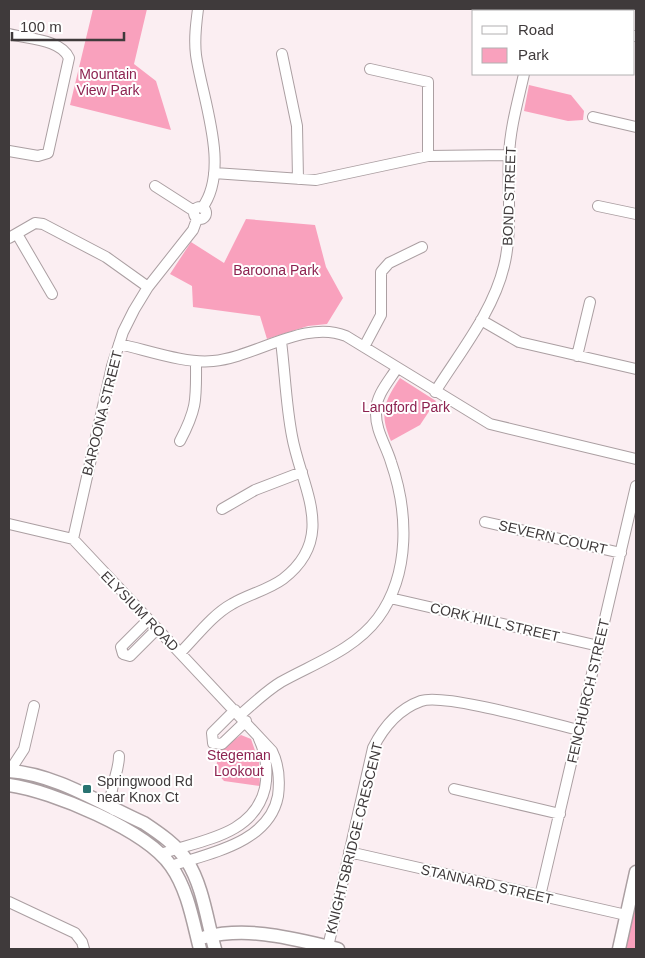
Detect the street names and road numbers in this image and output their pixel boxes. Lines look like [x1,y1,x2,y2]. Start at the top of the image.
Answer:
street label: BOND STREET [499,146,519,246]
street label: BAROONA STREET [79,348,125,477]
street label: SEVERN COURT [497,517,609,557]
street label: ELYSIUM ROAD [98,568,182,654]
street label: CORK HILL STREET [429,599,562,645]
street label: FENCHURCH STREET [564,617,613,765]
street label: KNIGHTSBRIDGE CRESCENT [322,740,386,935]
street label: STANNARD STREET [419,861,555,907]

